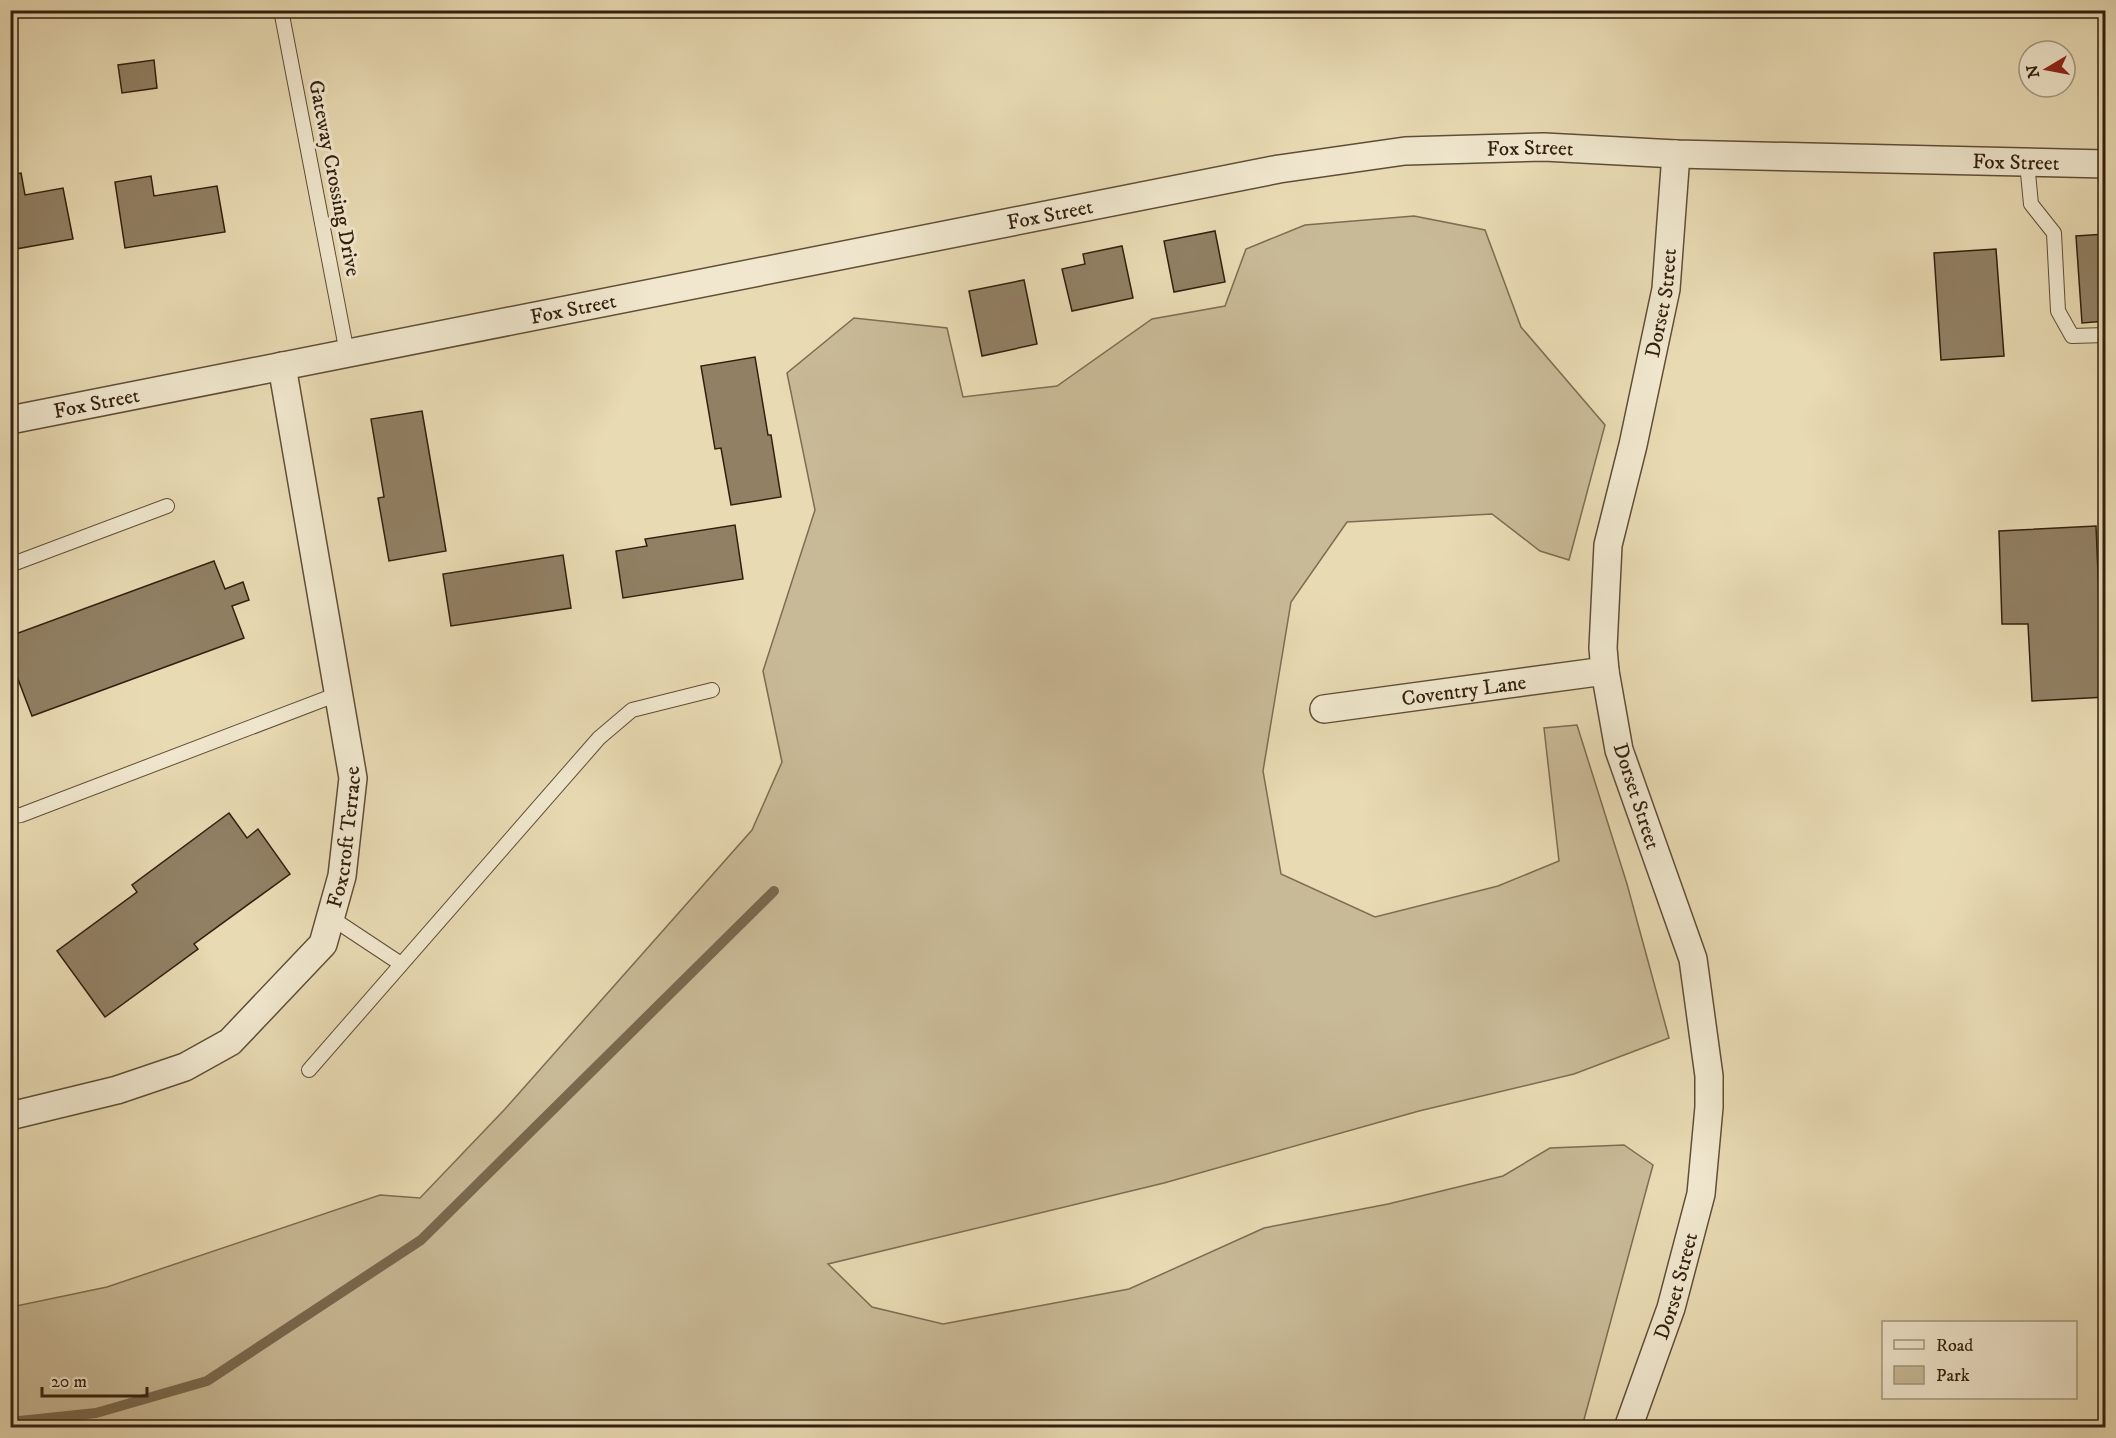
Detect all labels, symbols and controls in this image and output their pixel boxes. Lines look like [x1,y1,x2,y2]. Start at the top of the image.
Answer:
north arrow [2017,39,2077,99]
text: N [2022,63,2044,80]
street label: Gateway Crossing Drive [302,78,366,279]
street label: Fox Street [1486,135,1574,163]
street label: Fox Street [1972,149,2060,177]
street label: Fox Street [1005,194,1095,236]
street label: Dorset Street [1640,247,1683,360]
street label: Fox Street [528,288,619,331]
street label: Fox Street [51,383,142,425]
street label: Coventry Lane [1400,670,1528,712]
street label: Dorset Street [1607,740,1666,853]
street label: Foxcroft Terrace [322,764,367,911]
street label: Dorset Street [1649,1230,1704,1343]
legend [1882,1321,2077,1399]
text: Road [1936,1335,1973,1357]
scale bar [42,1360,147,1398]
text: Park [1936,1365,1970,1387]
text: 20 m [51,1371,87,1393]

